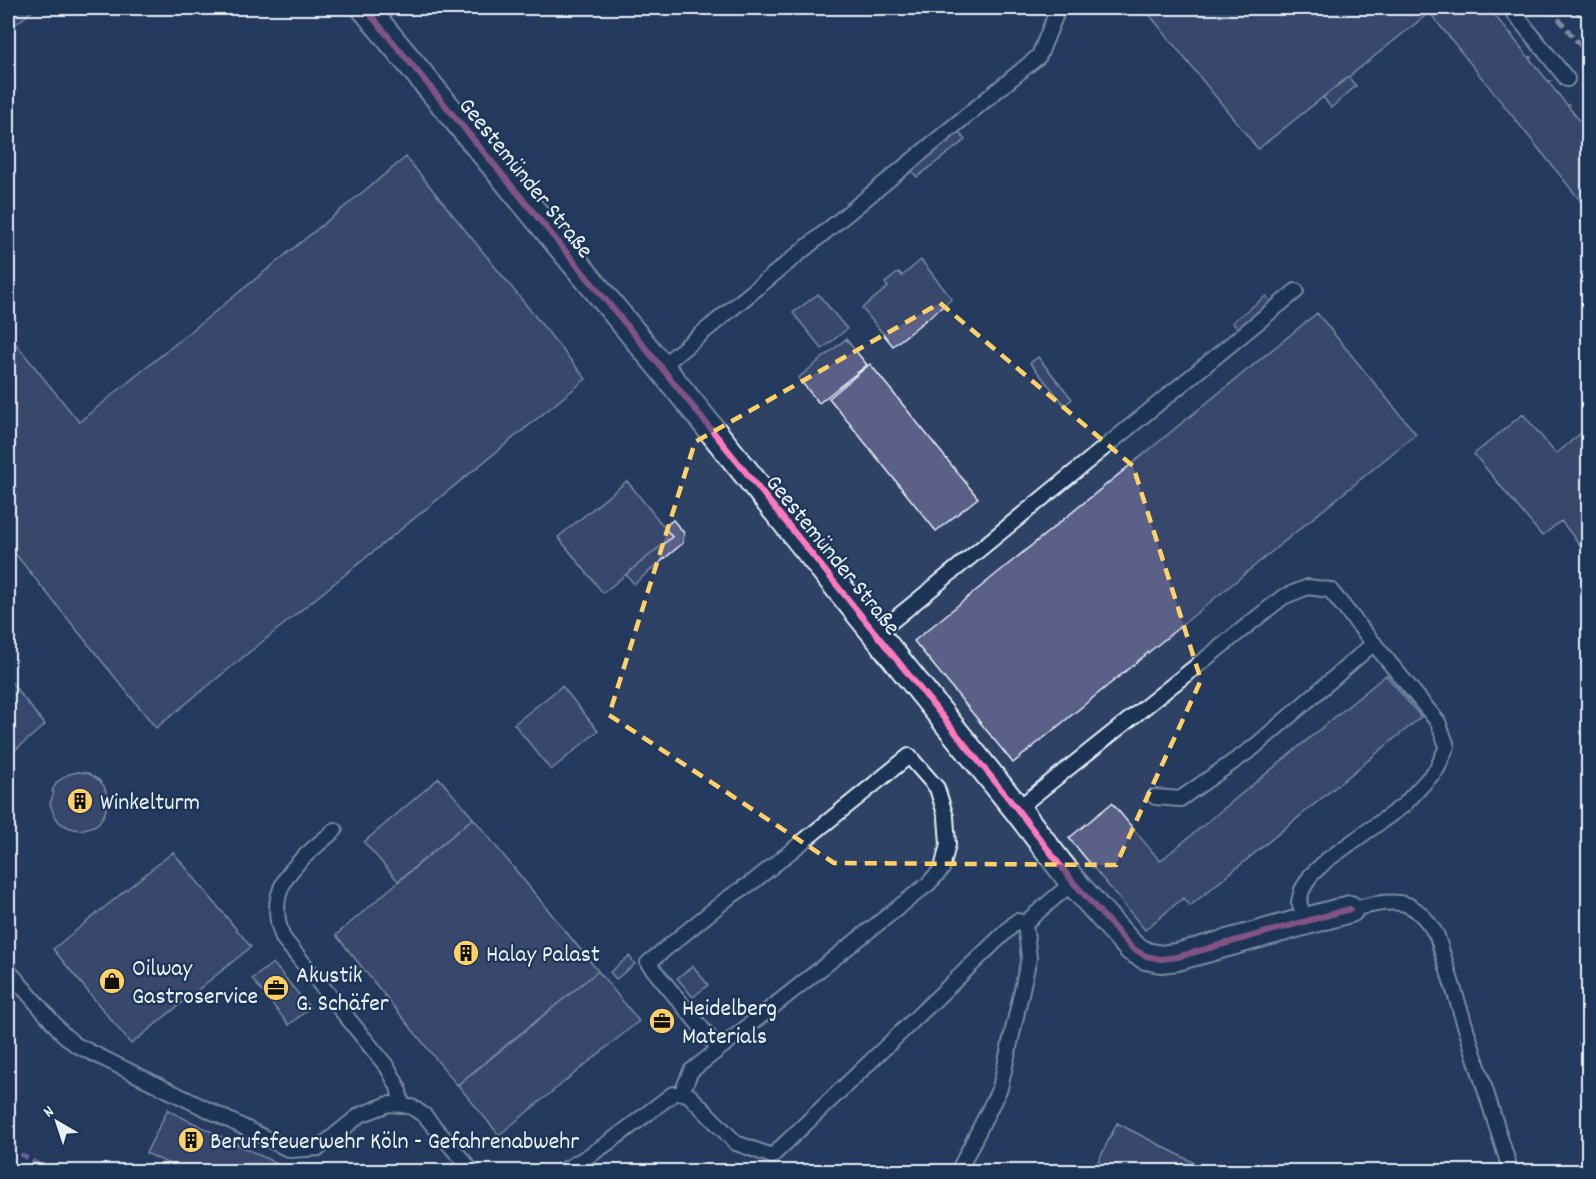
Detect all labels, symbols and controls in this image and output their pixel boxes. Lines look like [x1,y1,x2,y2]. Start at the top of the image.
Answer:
street label: Geestemünder Straße [449,91,600,267]
street label: Geestemünder Straße [756,468,907,644]
building icon: Winkelturm [65,786,95,816]
place label: Winkelturm [100,787,200,821]
building icon: Halay Palast [451,938,481,968]
place label: Halay Palast [486,939,600,973]
place label: Oilway Gastroservice [132,953,258,1015]
place label: Akustik G. Schäfer [296,960,389,1022]
shop icon: Oilway Gastroservice [97,966,127,996]
office icon: Akustik G. Schäfer [261,973,291,1003]
place label: Heidelberg Materials [682,993,777,1055]
office icon: Heidelberg Materials [647,1006,677,1036]
north arrow [27,1092,87,1152]
text: N [39,1101,60,1124]
building icon: Berufsfeuerwehr Köln - Gefahrenabwehr [176,1125,206,1155]
place label: Berufsfeuerwehr Köln - Gefahrenabwehr [210,1126,579,1160]

